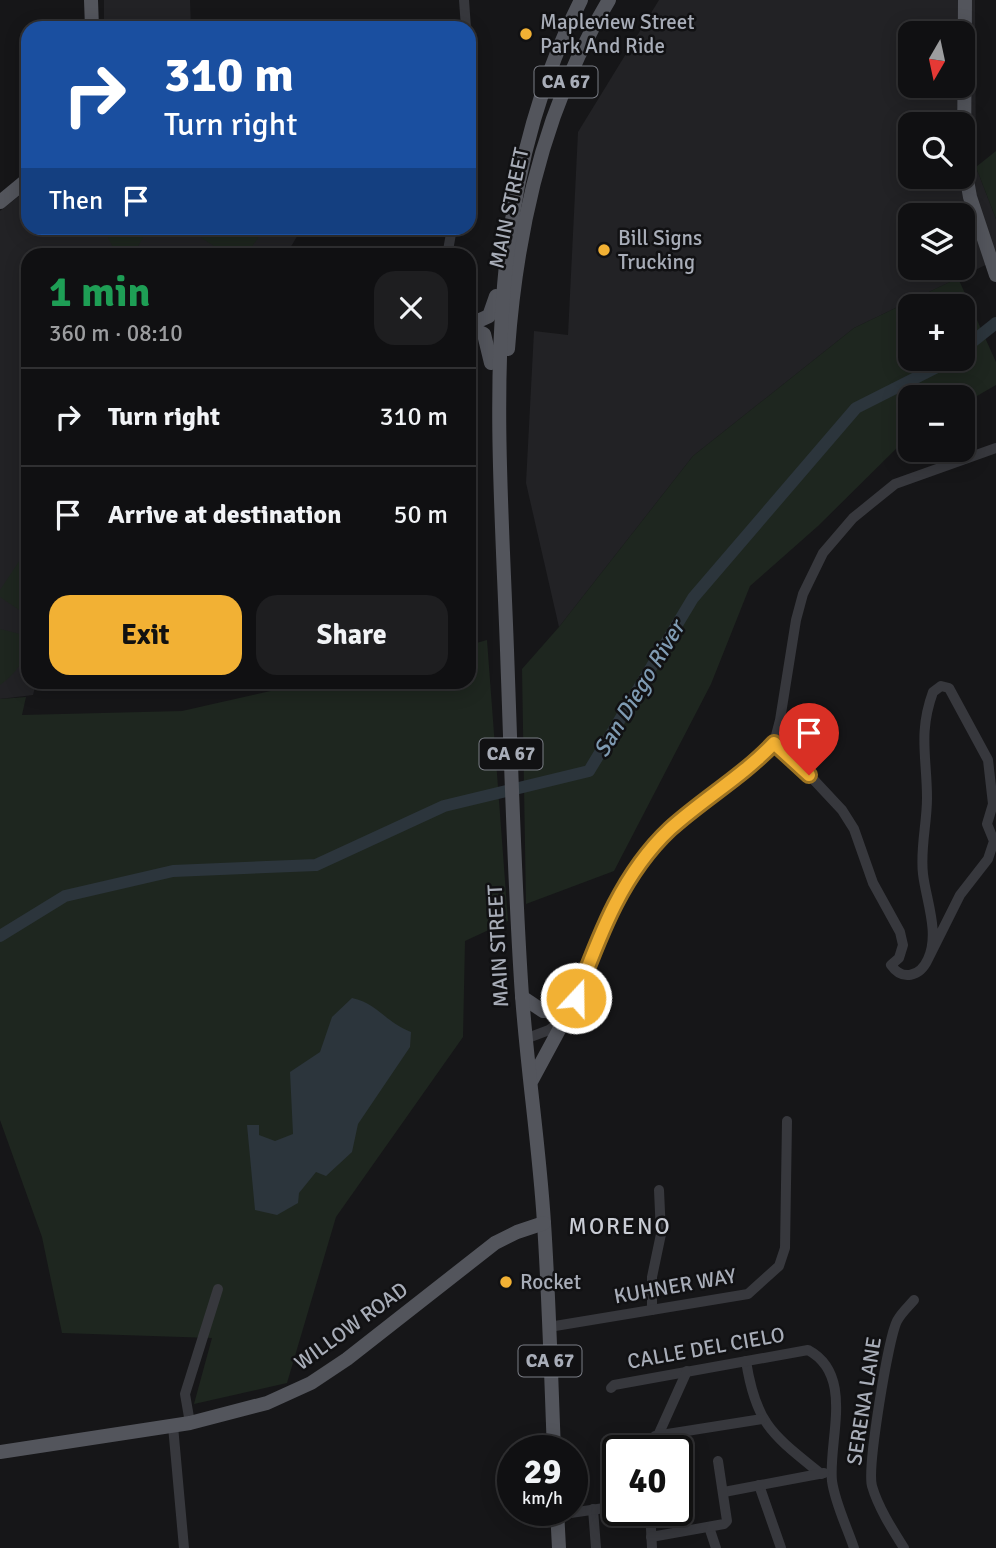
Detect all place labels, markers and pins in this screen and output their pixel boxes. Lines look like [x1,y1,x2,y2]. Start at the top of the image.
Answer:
place label: Mapleview Street Park And Ride [540,9,695,59]
marker: Mapleview Street Park And Ride [518,26,534,42]
place label: Bill Signs Trucking [618,225,702,275]
marker: Bill Signs Trucking [596,242,612,258]
pin [779,703,839,775]
place label: Rocket [520,1269,581,1295]
marker: Rocket [498,1274,514,1290]

